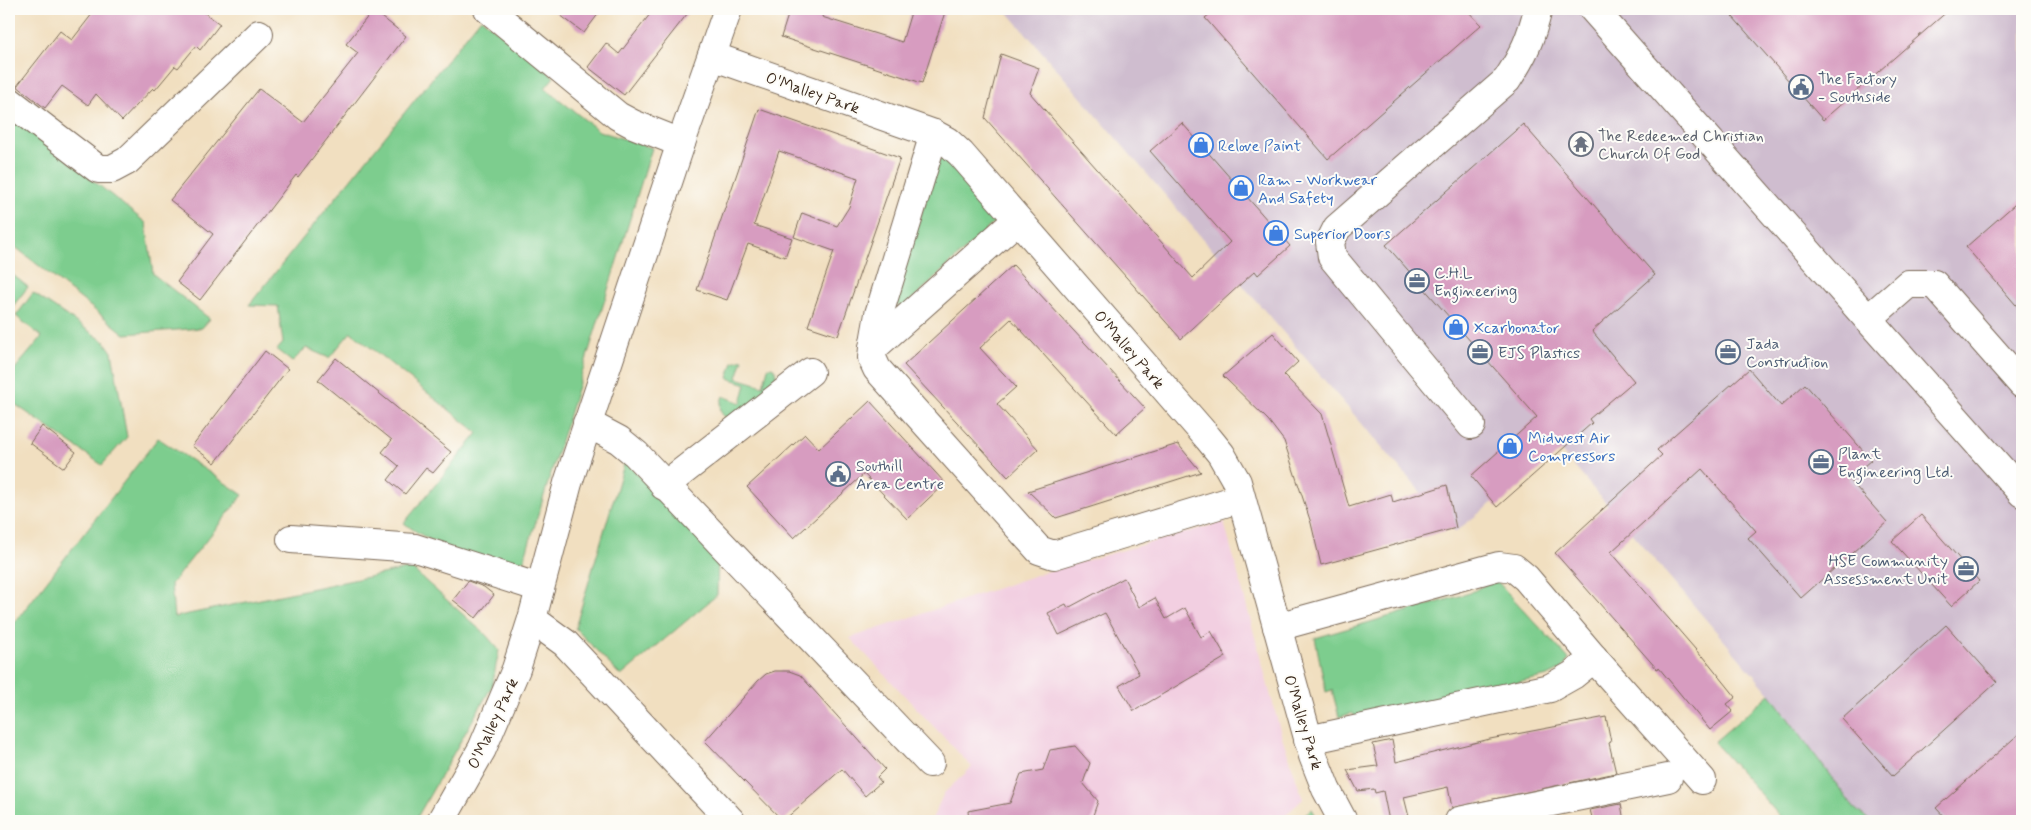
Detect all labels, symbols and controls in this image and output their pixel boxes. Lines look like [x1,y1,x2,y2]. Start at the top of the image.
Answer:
street label: O'Malley Park [763,68,862,119]
place label: The Factory - Southside [1818,69,1897,108]
public building icon: The Factory - Southside [1788,74,1814,100]
place label: The Redeemed Christian Church Of God [1598,126,1764,165]
temple icon: The Redeemed Christian Church Of God [1568,131,1594,157]
shop icon: Relove Paint [1188,132,1214,158]
place label: Relove Paint [1218,136,1302,157]
place label: Ram - Workwear And Safety [1258,170,1377,209]
shop icon: Ram - Workwear And Safety [1228,175,1254,201]
shop icon: Superior Doors [1263,220,1289,246]
place label: Superior Doors [1294,224,1391,245]
place label: C.H.L Engineering [1434,263,1517,303]
office icon: C.H.L Engineering [1404,268,1430,294]
street label: O'Malley Park [1089,306,1169,394]
shop icon: Xcarbonator [1443,314,1469,340]
place label: Xcarbonator [1474,318,1560,339]
place label: Jada Construction [1746,334,1828,373]
office icon: EJS Plastics [1467,339,1493,365]
office icon: Jada Construction [1715,339,1741,365]
place label: EJS Plastics [1498,343,1580,364]
place label: Midwest Air Compressors [1528,428,1615,467]
shop icon: Midwest Air Compressors [1497,433,1523,459]
place label: Plant Engineering Ltd. [1838,444,1953,484]
office icon: Plant Engineering Ltd. [1808,449,1834,475]
place label: Southill Area Centre [856,456,944,495]
public building icon: Southill Area Centre [825,461,851,487]
place label: HSE Community Assessment Unit [1824,551,1948,590]
office icon: HSE Community Assessment Unit [1953,556,1979,582]
street label: O'Malley Park [1278,673,1327,772]
street label: O'Malley Park [463,675,524,772]

